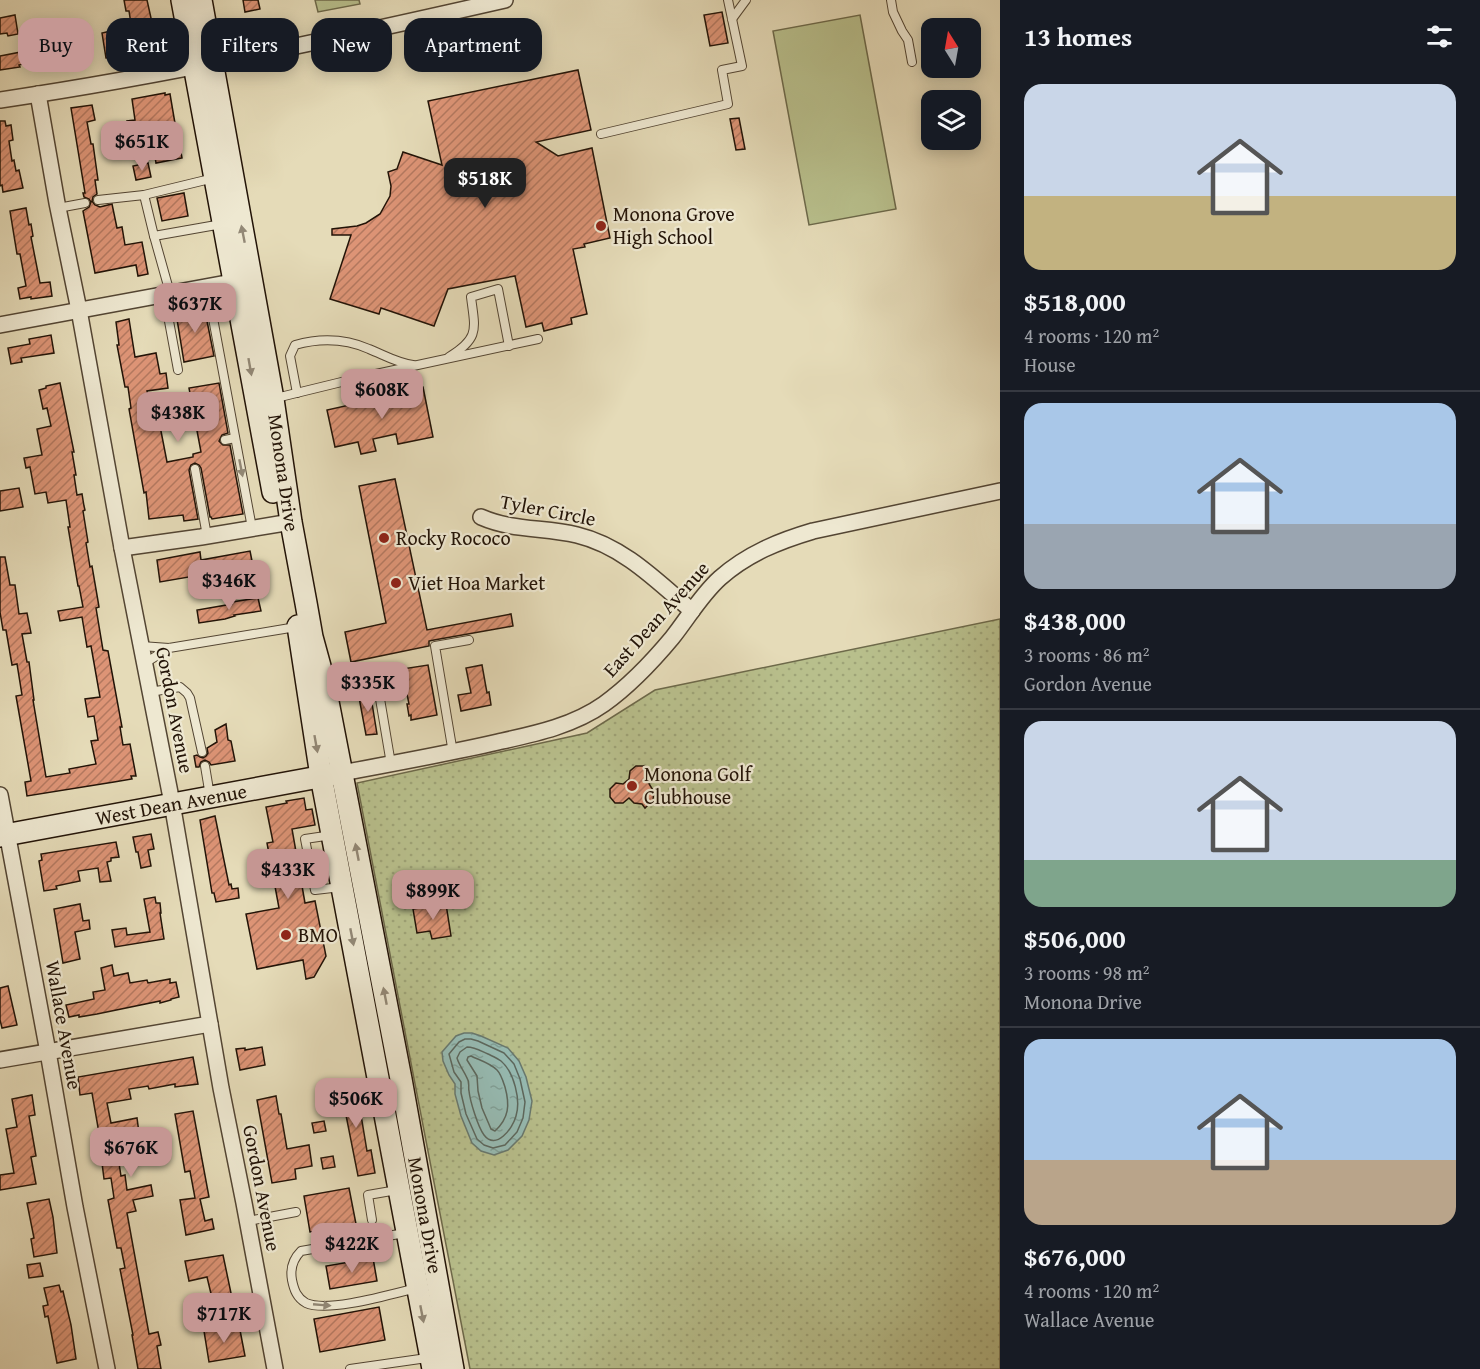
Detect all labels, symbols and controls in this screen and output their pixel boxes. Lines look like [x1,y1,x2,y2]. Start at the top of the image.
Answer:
text: 13 homes [1024,17,1132,56]
chip: Buy [18,18,94,72]
chip: Rent [106,18,189,72]
chip: Filters [201,18,299,72]
chip: New [311,18,392,72]
chip: Apartment [404,18,542,72]
north arrow [921,18,981,78]
map controls [921,18,981,150]
icon: filters [1423,20,1456,53]
button: layers [921,90,981,150]
pin: $651K [100,121,184,172]
icon: home [1186,123,1294,231]
text: $651K [115,126,169,155]
pin: $518K [443,158,527,209]
text: $518K [458,163,512,192]
place label: Monona Grove High School [613,199,735,251]
marker: Monona Grove High School [594,219,608,233]
one-way arrow [238,225,247,244]
text: $518,000 [1024,282,1126,321]
pin: $637K [153,283,237,334]
text: $637K [168,288,222,317]
text: 4 rooms · 120 m² [1024,321,1159,350]
text: House [1024,350,1076,379]
one-way arrow [246,358,255,377]
pin: $608K [340,369,424,420]
text: $608K [355,374,409,403]
pin: $438K [136,392,220,443]
text: $438K [151,397,205,426]
street label: Monona Drive [261,412,307,534]
icon: home [1186,442,1294,550]
one-way arrow [237,459,246,478]
street label: Tyler Circle [498,486,598,533]
place label: Rocky Rococo [396,523,511,552]
marker: Rocky Rococo [377,531,391,545]
street label: East Dean Avenue [596,554,716,683]
pin: $346K [187,560,271,611]
text: $346K [202,565,256,594]
place label: Viet Hoa Market [408,568,545,597]
marker: Viet Hoa Market [389,576,403,590]
text: $438,000 [1024,601,1126,640]
text: 3 rooms · 86 m² [1024,640,1150,669]
street label: Gordon Avenue [149,644,202,776]
pin: $335K [326,662,410,713]
text: $335K [341,667,395,696]
text: Gordon Avenue [1024,669,1152,698]
one-way arrow [312,734,321,753]
place label: Monona Golf Clubhouse [644,759,754,811]
icon: home [1186,760,1294,868]
street label: West Dean Avenue [93,776,249,832]
marker: Monona Golf Clubhouse [625,779,639,793]
one-way arrow [352,842,361,861]
pin: $433K [246,849,330,900]
text: $433K [261,854,315,883]
pin: $899K [391,870,475,921]
text: $899K [406,875,460,904]
text: $506,000 [1024,919,1126,958]
place label: BMO [298,920,338,949]
one-way arrow [348,927,357,946]
marker: BMO [279,928,293,942]
street label: Wallace Avenue [39,958,90,1092]
text: 3 rooms · 98 m² [1024,958,1150,987]
one-way arrow [380,986,389,1005]
text: Monona Drive [1024,987,1142,1016]
pin: $506K [314,1078,398,1129]
icon: home [1186,1078,1294,1186]
text: $506K [329,1083,383,1112]
street label: Gordon Avenue [236,1122,289,1254]
pin: $676K [89,1127,173,1178]
text: $676K [104,1132,158,1161]
street label: Monona Drive [401,1154,451,1276]
pin: $422K [310,1223,394,1274]
text: $422K [325,1228,379,1257]
text: $676,000 [1024,1237,1126,1276]
text: 4 rooms · 120 m² [1024,1276,1159,1305]
pin: $717K [182,1293,266,1344]
text: $717K [197,1298,251,1327]
one-way arrow [313,1301,332,1310]
one-way arrow [418,1305,427,1324]
text: Wallace Avenue [1024,1305,1154,1334]

